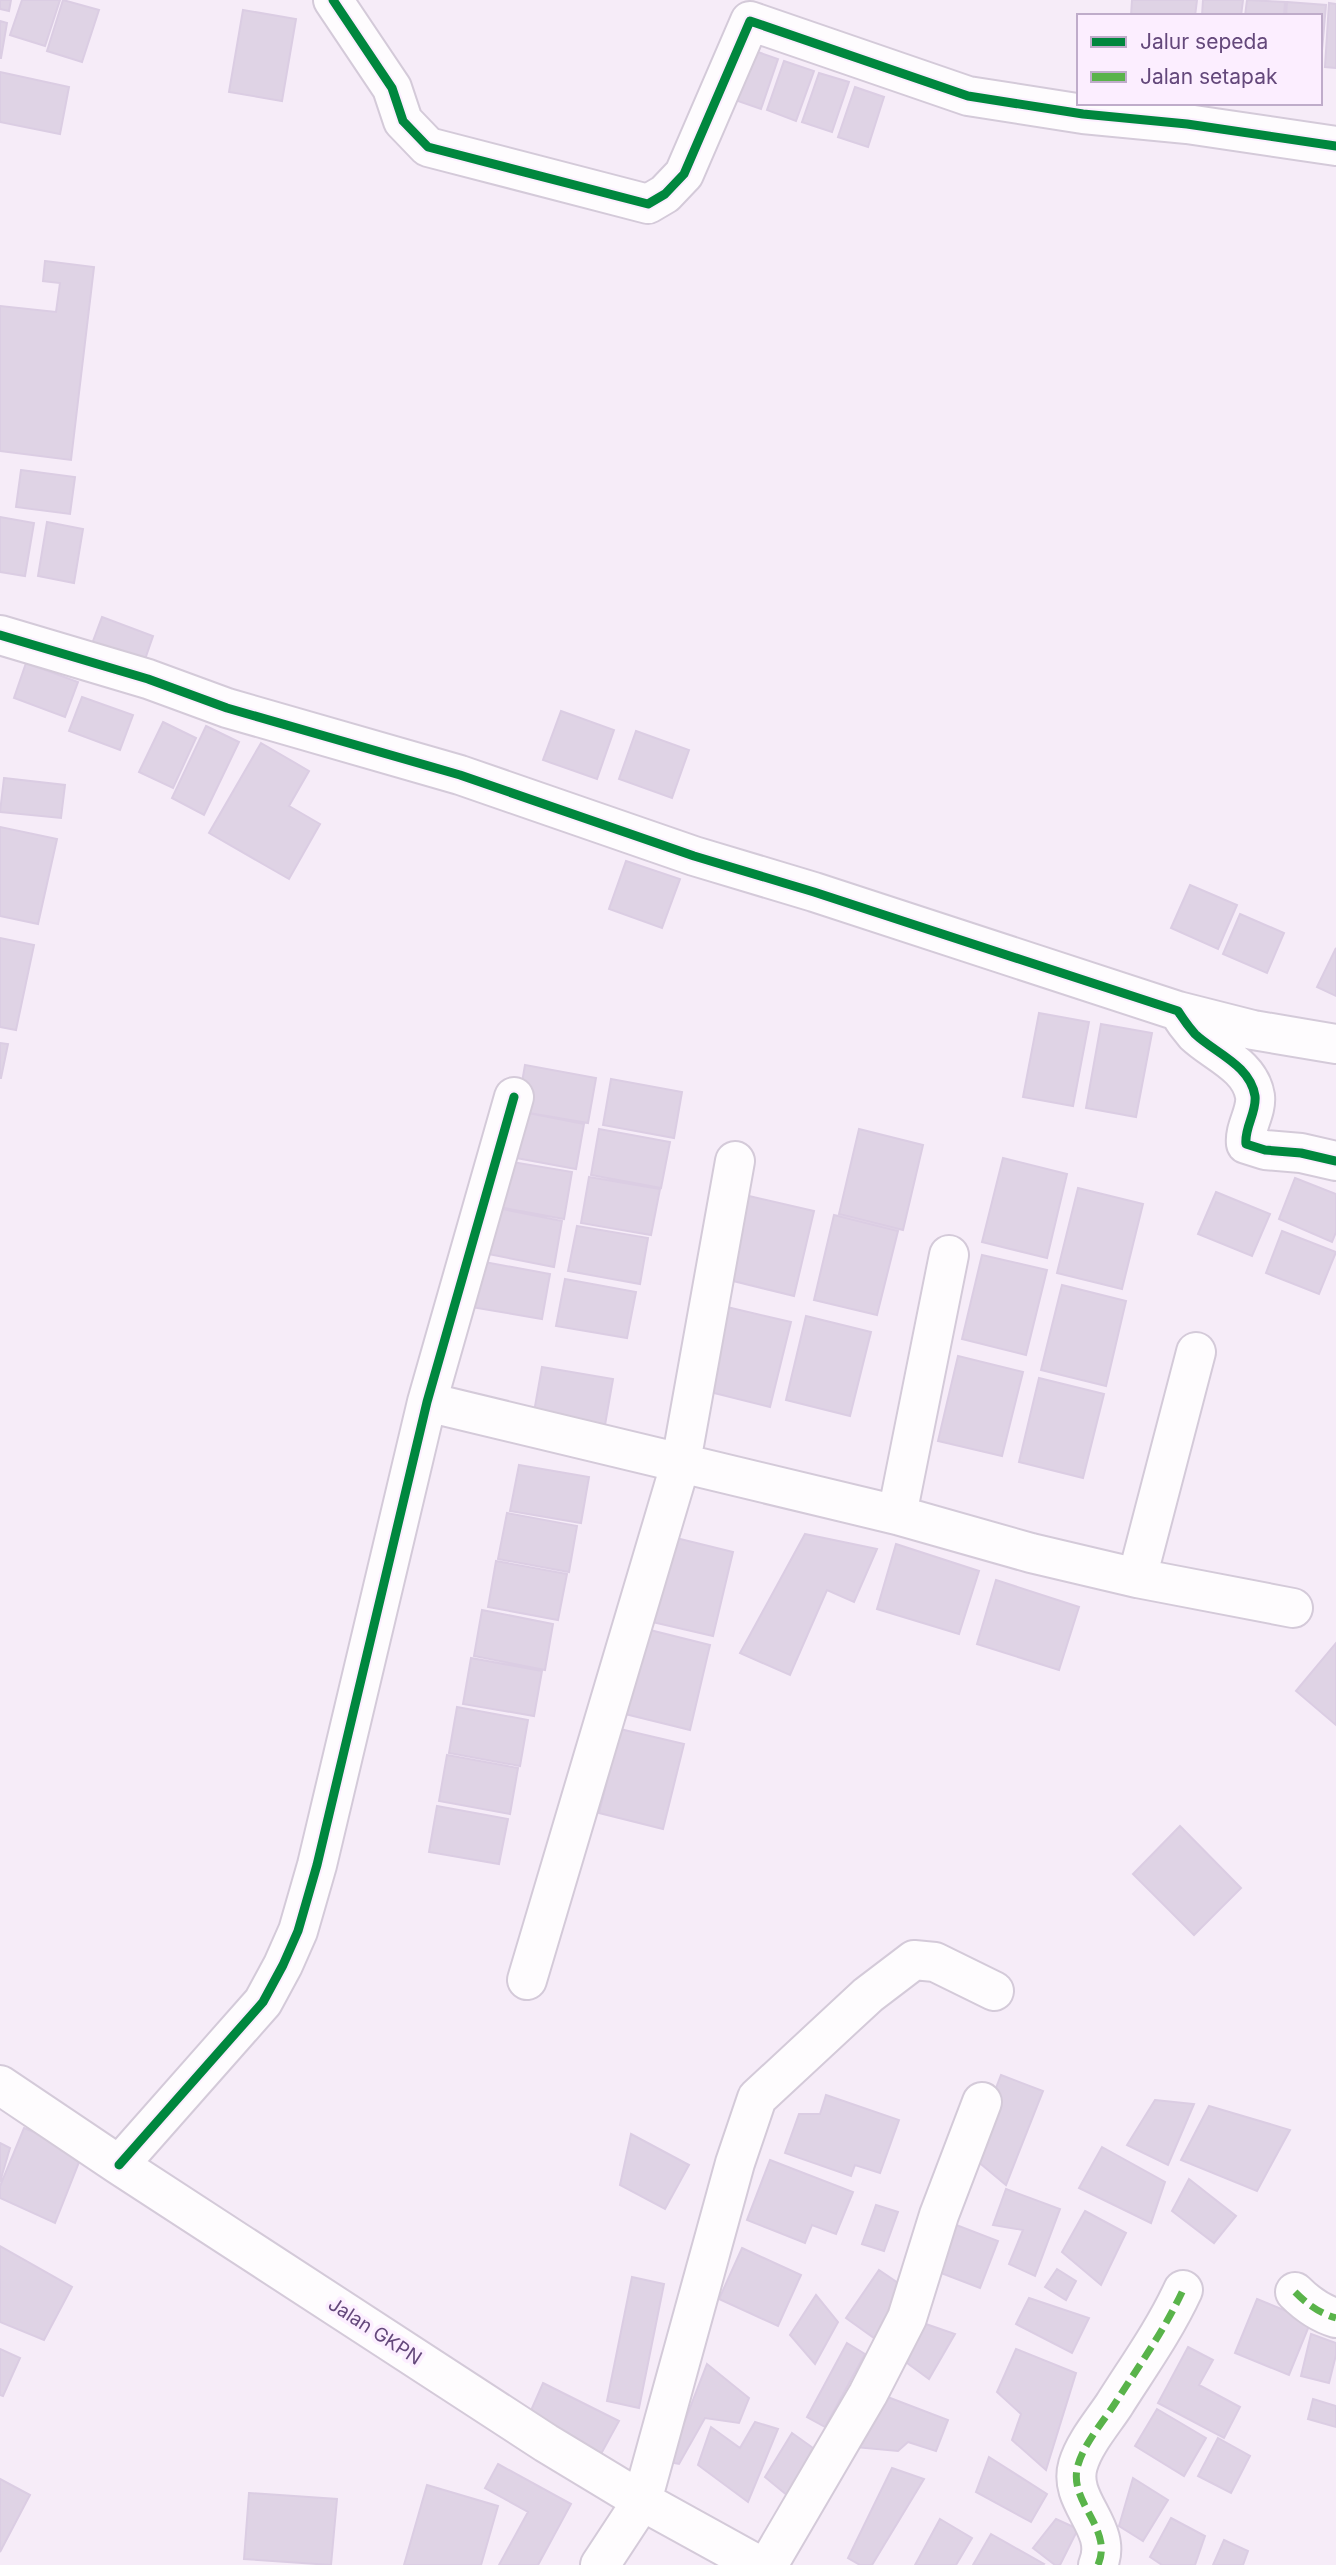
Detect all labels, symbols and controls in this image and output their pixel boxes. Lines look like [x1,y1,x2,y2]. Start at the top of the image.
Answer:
legend [1077,14,1322,105]
text: Jalur sepeda [1140,29,1268,54]
text: Jalan setapak [1140,64,1278,89]
street label: Jalan GKPN [324,2292,426,2370]

